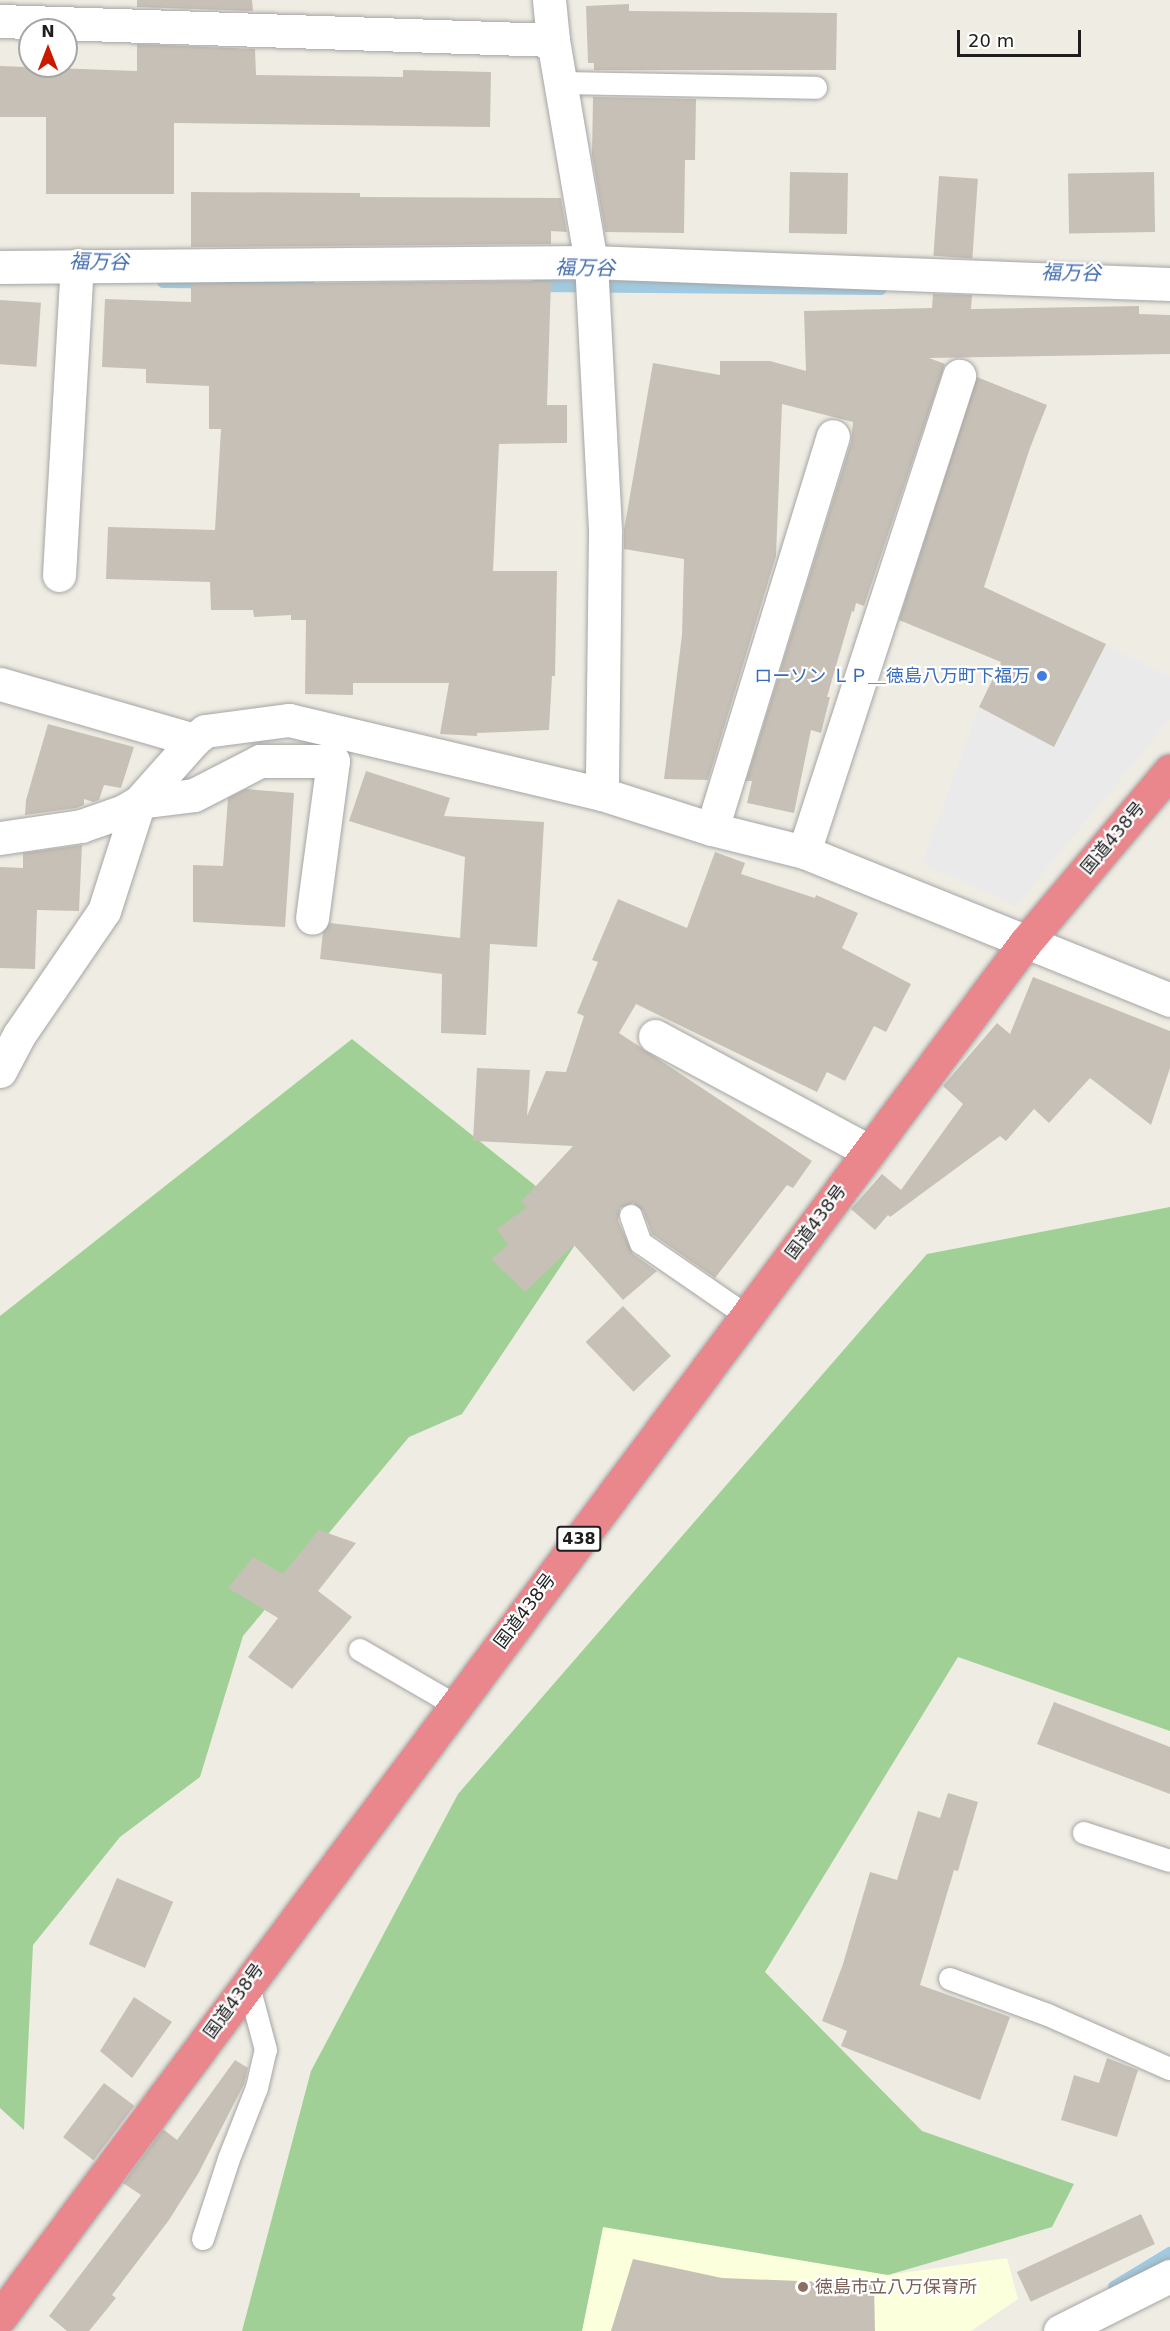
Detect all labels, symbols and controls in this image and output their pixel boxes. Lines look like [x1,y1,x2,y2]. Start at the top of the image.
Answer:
north arrow [18,18,78,78]
scale bar [960,18,1084,56]
text: N [41,22,55,41]
text: 20 m [968,30,1014,51]
water label: 福万谷 [69,249,129,275]
water label: 福万谷 [555,255,615,281]
water label: 福万谷 [1041,260,1101,286]
place label: ローソン ＬＰ＿徳島八万町下福万 [754,665,1030,687]
marker: ローソン ＬＰ＿徳島八万町下福万 [1035,669,1049,683]
street label: 国道438号 [1076,797,1150,879]
street label: 国道438号 [781,1180,851,1264]
road number: 438 [555,1526,603,1552]
street label: 国道438号 [490,1569,560,1653]
street label: 国道438号 [199,1959,269,2043]
place label: 徳島市立八万保育所 [815,2276,977,2298]
marker: 徳島市立八万保育所 [796,2280,810,2294]

